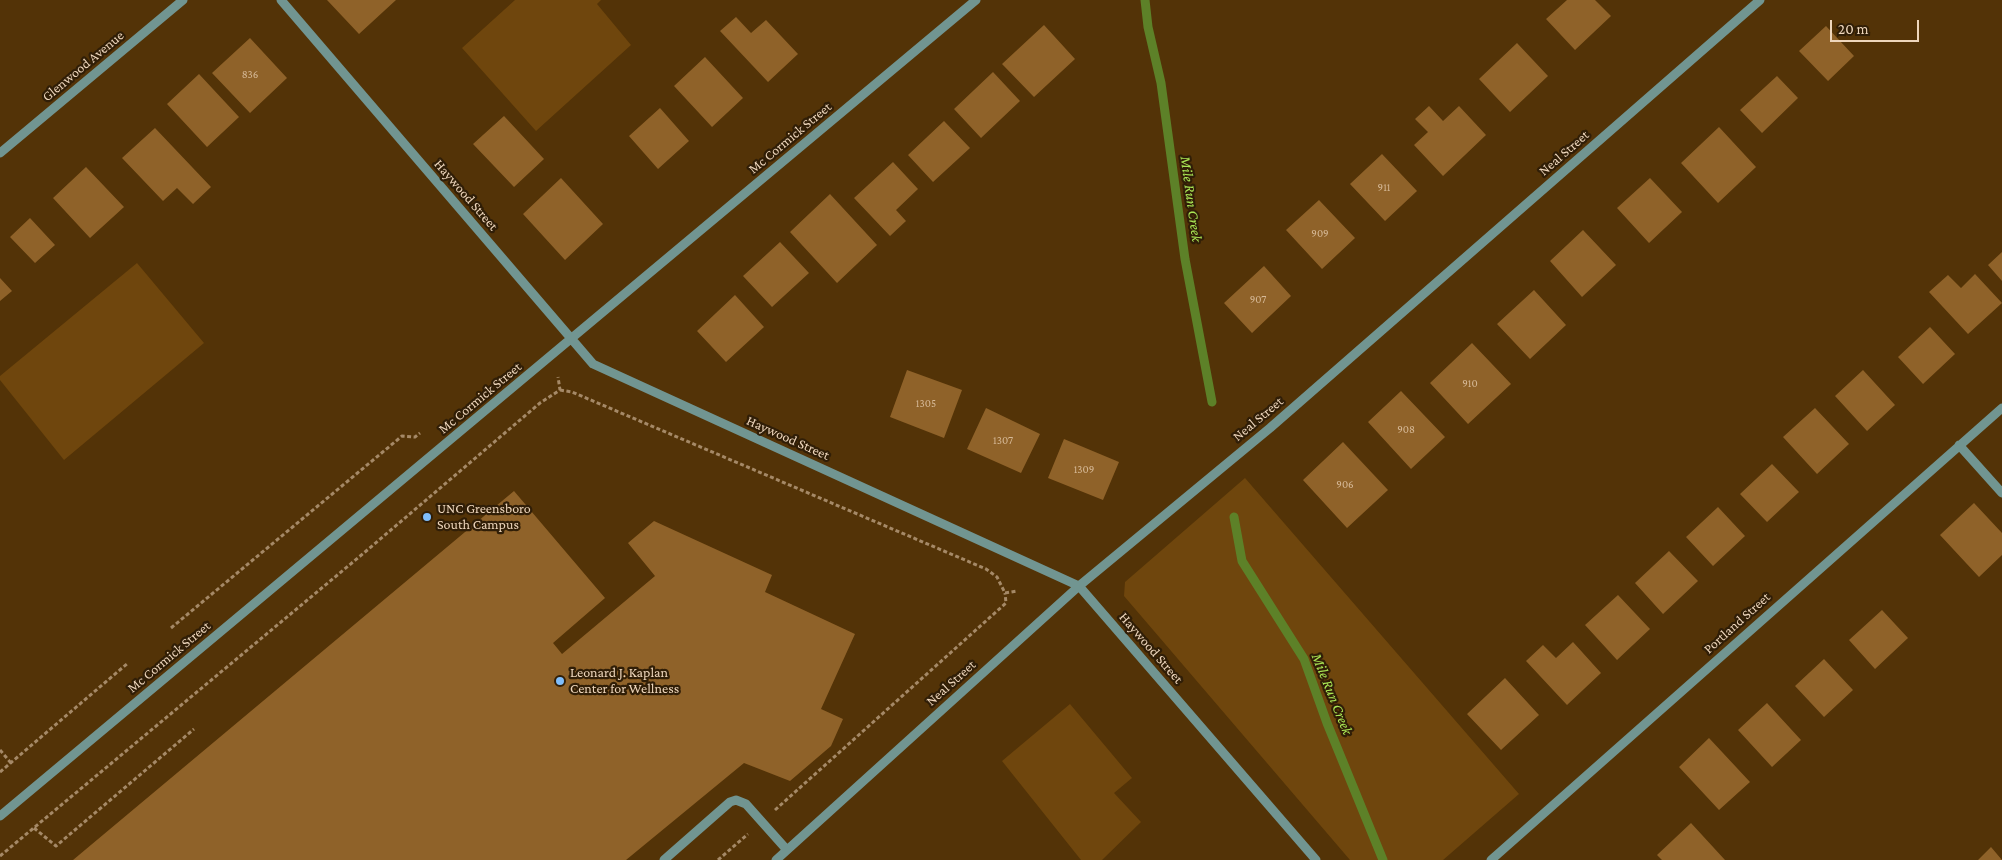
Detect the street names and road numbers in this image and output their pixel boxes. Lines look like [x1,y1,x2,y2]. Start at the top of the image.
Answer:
street label: Glenwood Avenue [39,27,127,105]
street label: Mc Cormick Street [745,98,835,178]
street label: Neal Street [1536,127,1592,179]
street label: Haywood Street [430,156,502,234]
street label: Mc Cormick Street [435,358,525,438]
street label: Neal Street [1229,393,1287,445]
street label: Haywood Street [744,412,832,464]
street label: Portland Street [1700,589,1774,657]
street label: Haywood Street [1115,609,1187,687]
street label: Mc Cormick Street [124,617,214,697]
street label: Neal Street [923,656,979,710]

